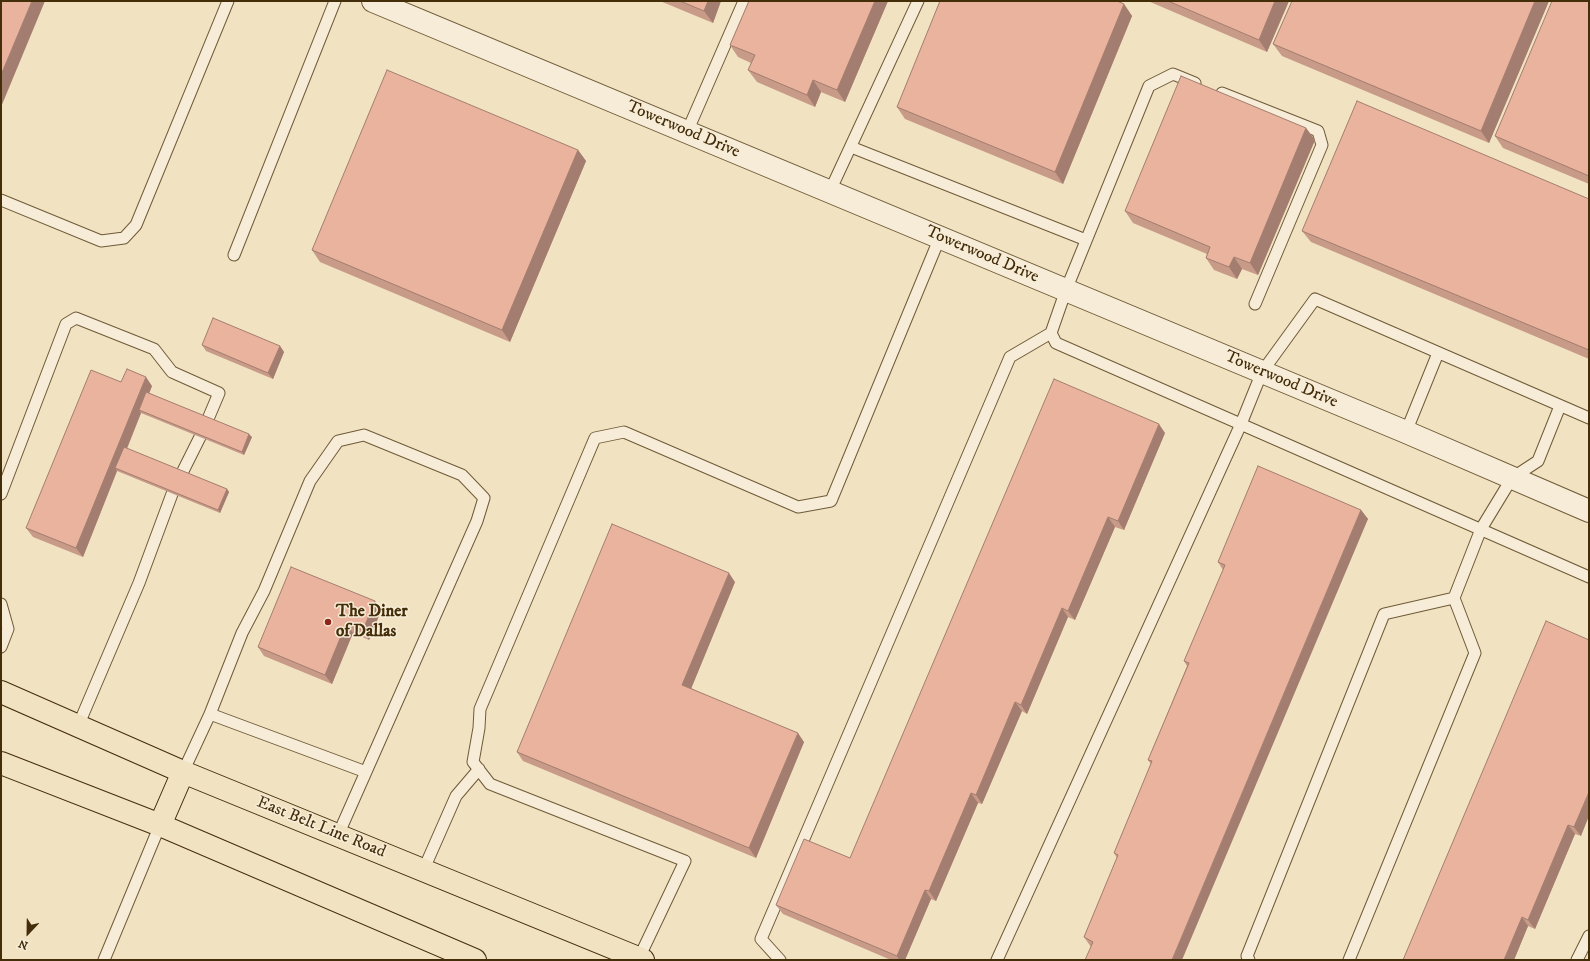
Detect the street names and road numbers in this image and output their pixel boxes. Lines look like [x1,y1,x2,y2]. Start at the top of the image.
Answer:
street label: Towerwood Drive [623,97,743,163]
street label: Towerwood Drive [922,222,1042,288]
street label: Towerwood Drive [1221,347,1341,413]
street label: East Belt Line Road [254,793,388,863]

